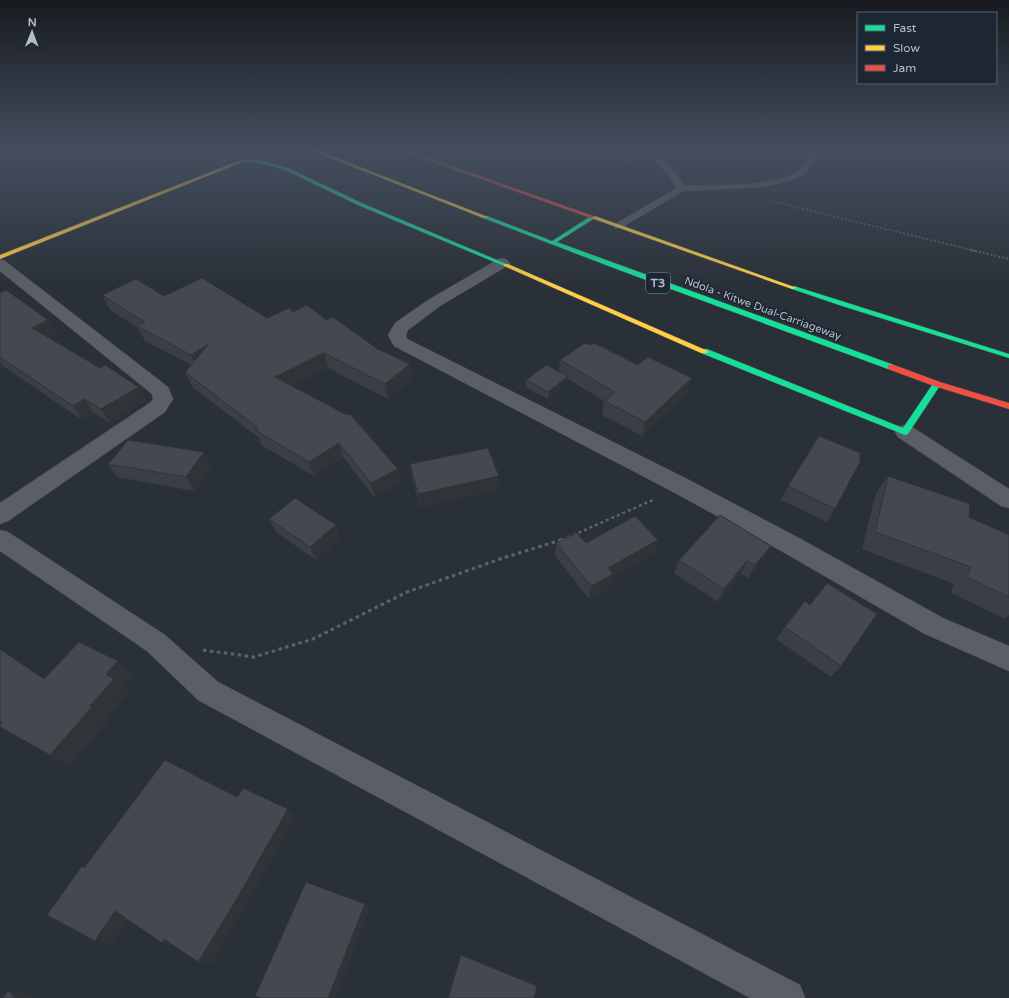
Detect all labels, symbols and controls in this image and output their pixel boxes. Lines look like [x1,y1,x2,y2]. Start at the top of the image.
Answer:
north arrow [12,12,52,52]
legend [857,12,997,84]
text: N [28,16,37,29]
text: Fast [893,21,917,35]
text: Slow [893,41,920,55]
text: Jam [893,61,916,75]
road number: T3 [646,273,670,293]
street label: Ndola - Kitwe Dual-Carriageway [683,274,843,343]

